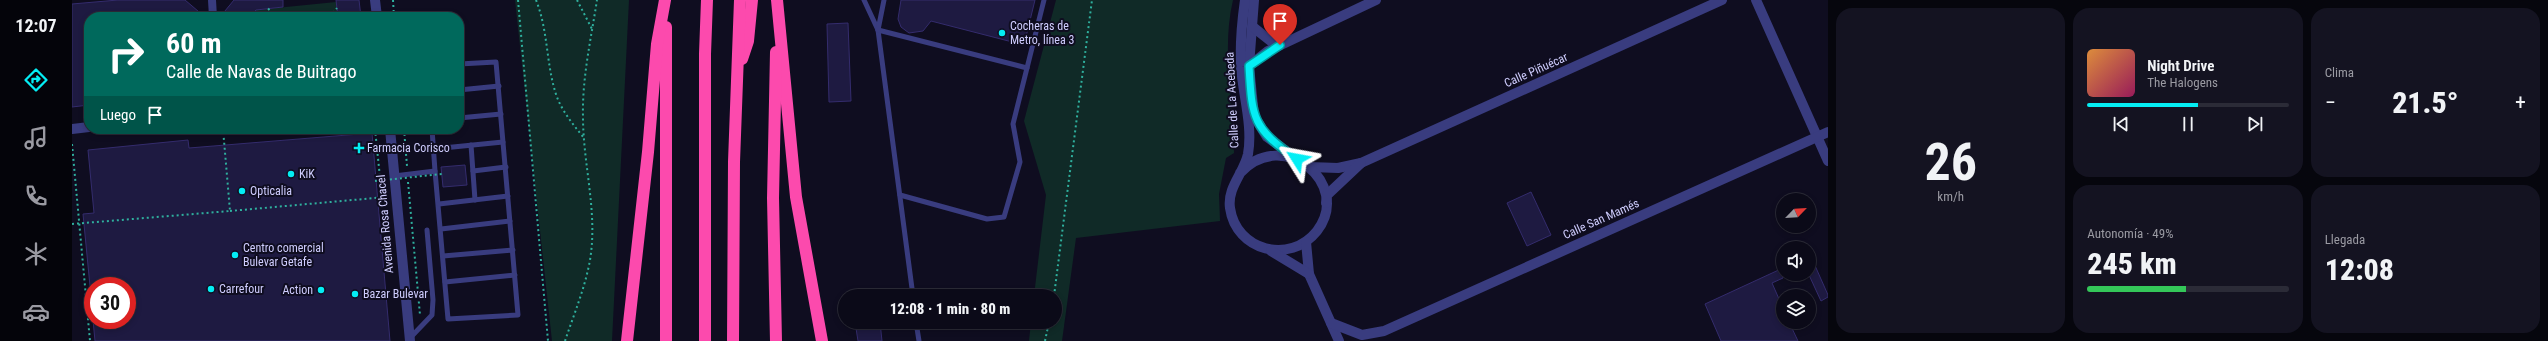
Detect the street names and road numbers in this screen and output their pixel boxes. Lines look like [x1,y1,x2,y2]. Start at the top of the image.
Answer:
street label: Calle Piñuécar [1502,50,1570,90]
street label: Calle de La Acebeda [1222,51,1242,148]
street label: Avenida Rosa Chacel [374,174,396,274]
street label: Calle San Mamés [1561,196,1641,242]

